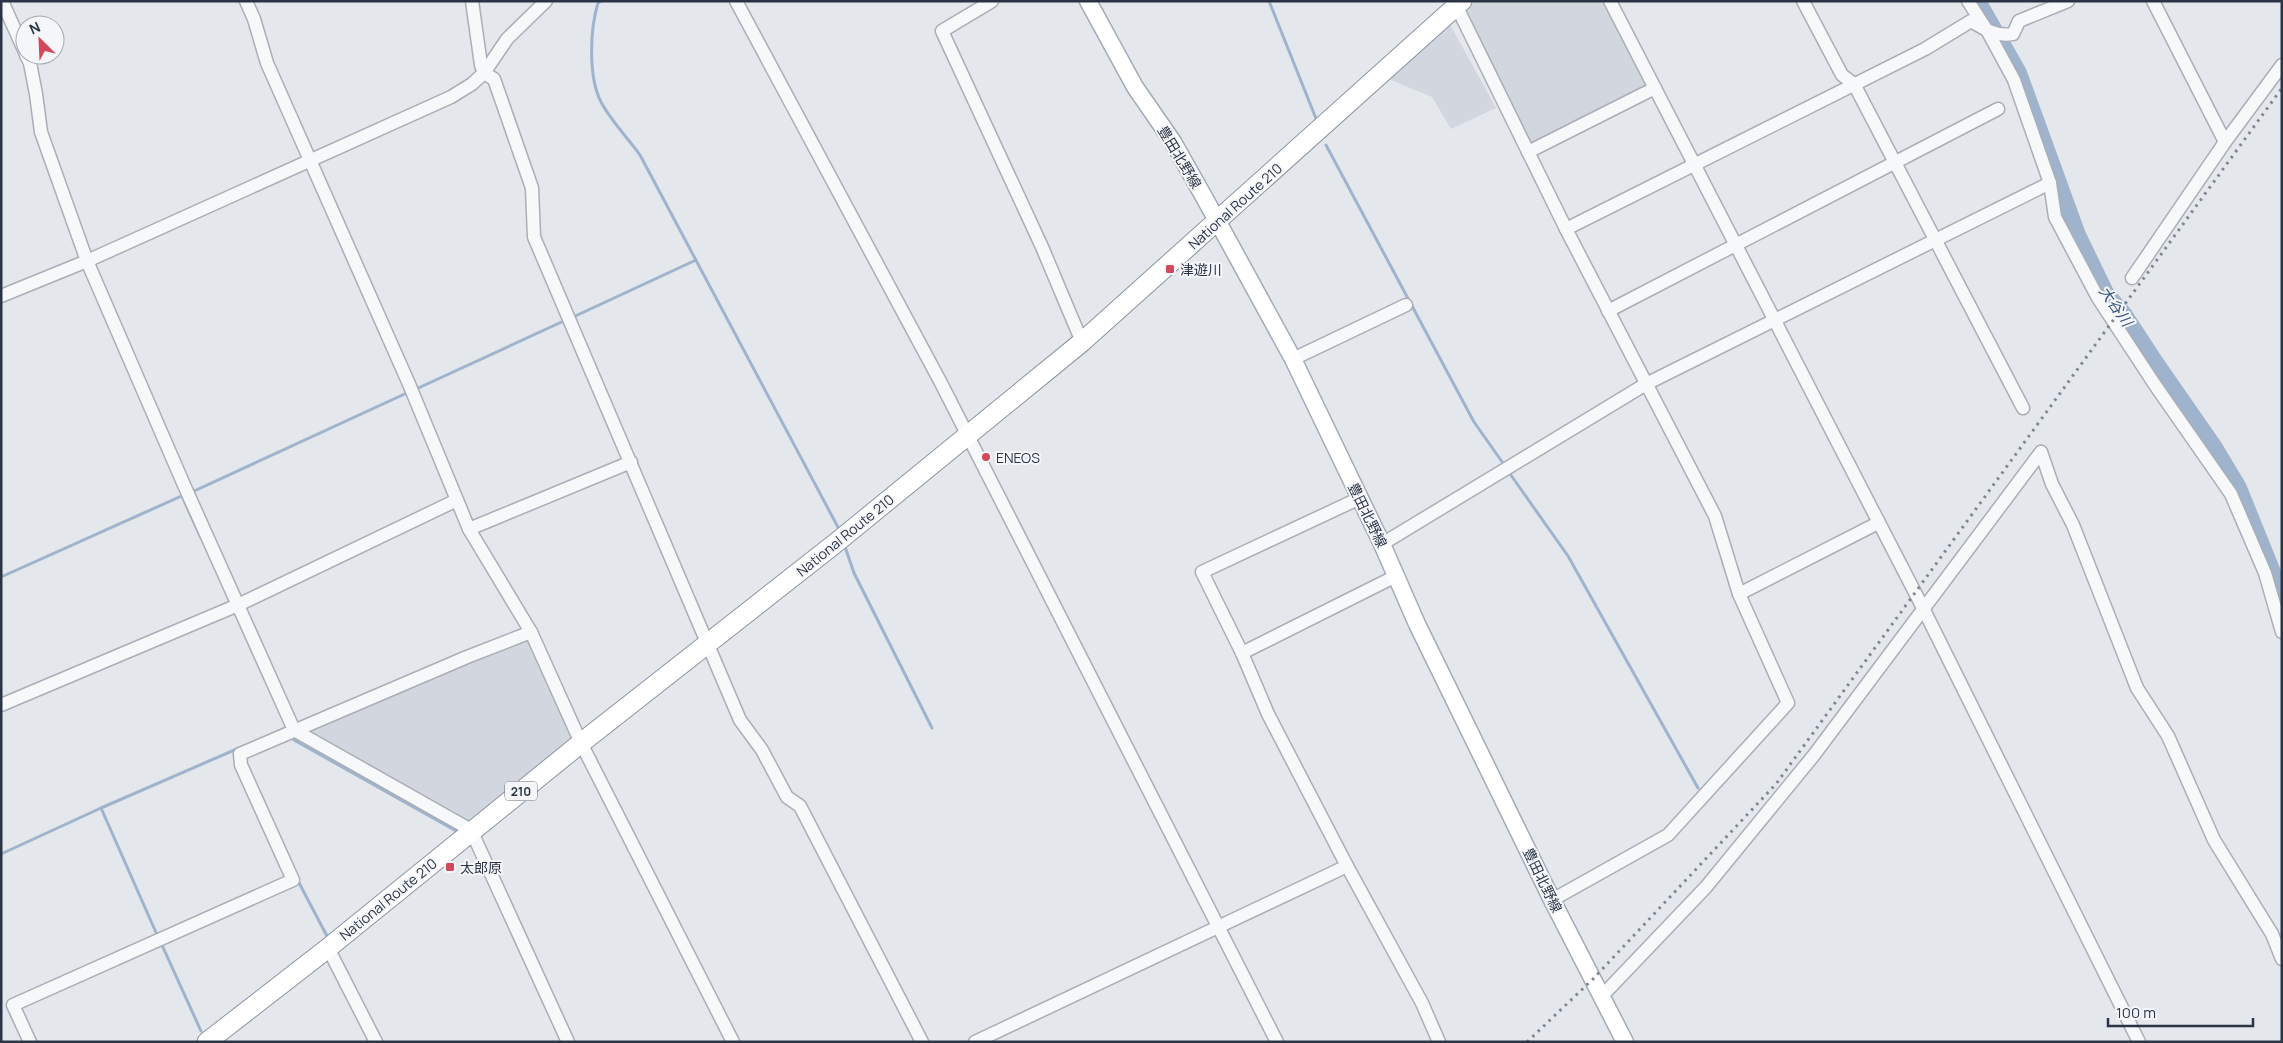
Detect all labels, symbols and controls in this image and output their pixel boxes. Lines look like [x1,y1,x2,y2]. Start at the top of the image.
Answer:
north arrow [15,15,65,65]
text: N [26,17,43,38]
street label: 豊田北野線 [1154,122,1206,192]
street label: National Route 210 [1184,159,1286,253]
place label: 津遊川 [1180,260,1222,279]
marker: 津遊川 [1164,263,1176,275]
water label: 大谷川 [2094,282,2139,332]
place label: ENEOS [996,448,1040,467]
marker: ENEOS [980,451,992,463]
street label: 豊田北野線 [1344,479,1392,551]
street label: National Route 210 [792,490,898,580]
road number: 210 [505,781,537,800]
street label: 豊田北野線 [1519,844,1567,916]
street label: National Route 210 [335,854,441,944]
place label: 太郎原 [460,858,502,877]
marker: 太郎原 [444,861,456,873]
scale bar [2108,996,2253,1028]
text: 100 m [2116,1002,2156,1023]

